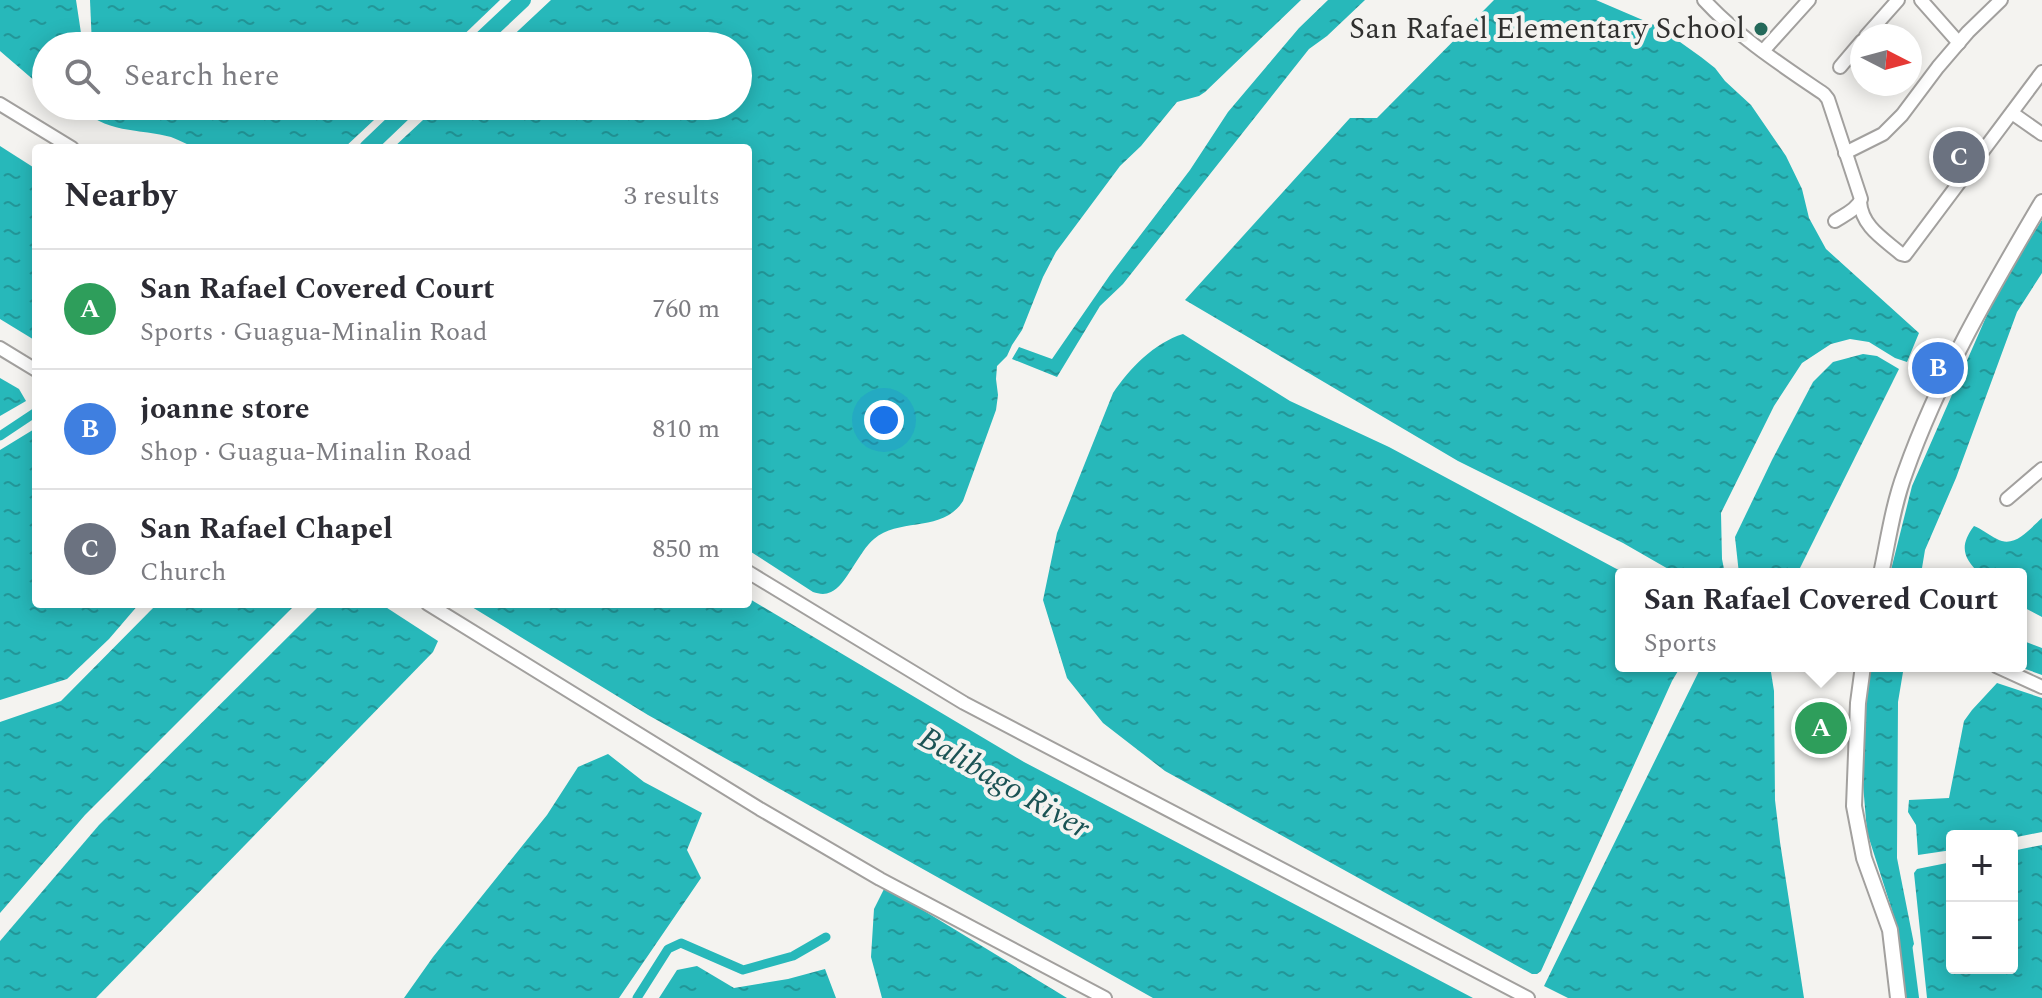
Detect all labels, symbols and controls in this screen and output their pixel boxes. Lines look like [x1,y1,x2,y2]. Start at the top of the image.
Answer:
place label: San Rafael Elementary School [1349,6,1745,52]
marker: San Rafael Elementary School [1752,20,1770,38]
north arrow [1850,24,1922,96]
search box [32,32,752,120]
text: Search here [124,53,280,99]
icon: search [60,54,104,98]
pin: C [1933,127,1985,187]
text: Nearby [64,170,177,222]
text: 3 results [624,176,720,216]
text: San Rafael Covered Court [140,266,495,312]
text: A [80,289,100,329]
text: 760 m [652,289,720,329]
text: Sports · Guagua-Minalin Road [140,312,488,352]
pin: B [1912,338,1964,398]
text: joanne store [140,386,310,432]
your location [864,400,904,440]
text: B [81,409,99,449]
text: 810 m [652,409,720,449]
text: Shop · Guagua-Minalin Road [140,432,472,472]
text: San Rafael Chapel [140,506,393,552]
text: C [81,529,99,569]
text: 850 m [652,529,720,569]
text: Church [140,552,227,592]
popup [1615,568,2027,672]
text: San Rafael Covered Court [1644,577,1998,623]
text: Sports [1644,623,1717,663]
pin: A [1795,698,1847,758]
water label: Balibago River [909,714,1100,853]
map controls [1946,830,2018,974]
button: + [1946,830,2018,902]
button: − [1946,902,2018,974]

